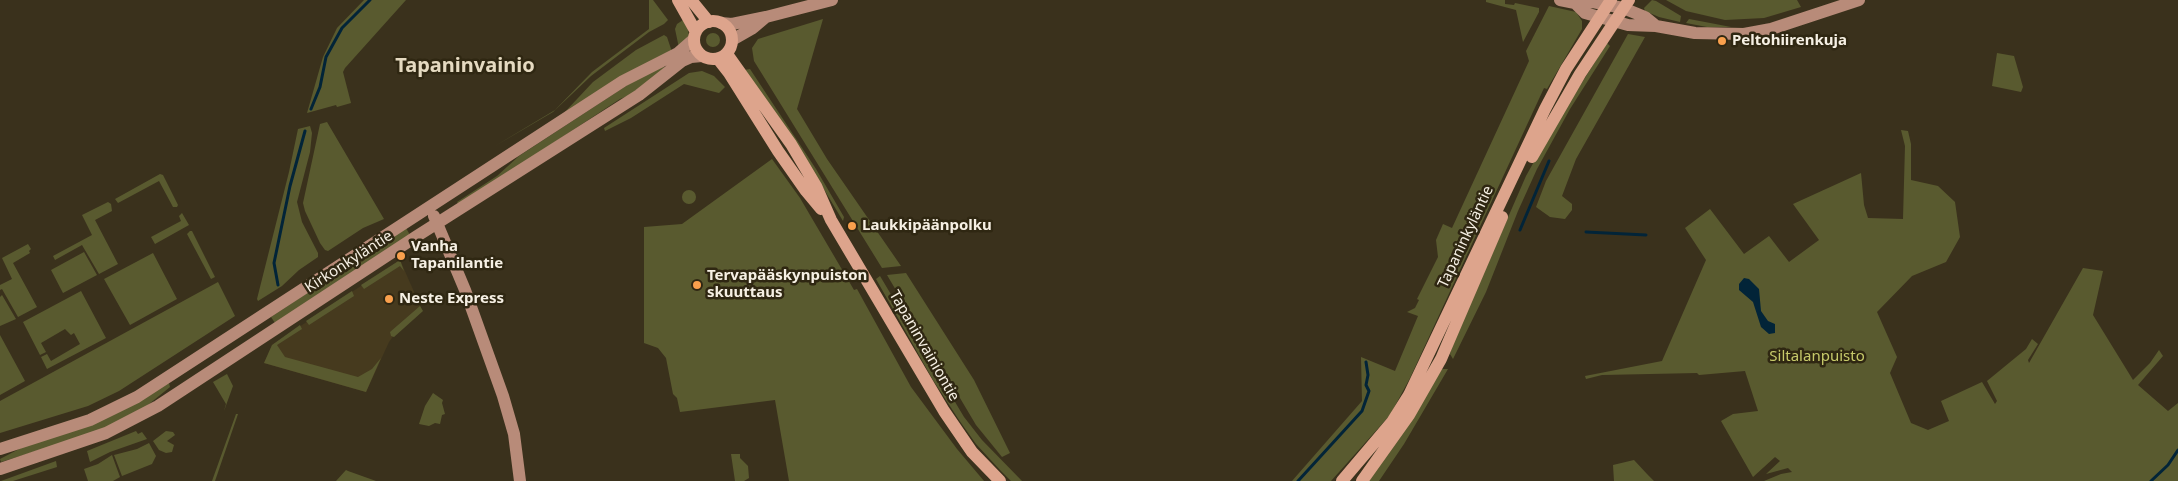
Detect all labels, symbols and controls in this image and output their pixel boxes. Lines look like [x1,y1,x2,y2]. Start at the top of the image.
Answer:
place label: Peltohiirenkuja [1732,32,1847,50]
marker: Peltohiirenkuja [1716,35,1728,47]
district label: Tapaninvainio [395,54,535,78]
street label: Tapaninkyläntie [1434,183,1498,291]
place label: Laukkipäänpolku [862,217,992,235]
marker: Laukkipäänpolku [846,220,858,232]
street label: Kirkonkyläntie [302,227,396,297]
place label: Vanha Tapanilantie [411,238,503,273]
marker: Vanha Tapanilantie [395,250,407,262]
place label: Tervapääskynpuiston skuuttaus [707,267,867,302]
marker: Tervapääskynpuiston skuuttaus [691,279,703,291]
street label: Tapaninvainiontie [885,287,963,405]
place label: Neste Express [399,290,504,308]
marker: Neste Express [383,293,395,305]
park label: Siltalanpuisto [1769,348,1865,366]

